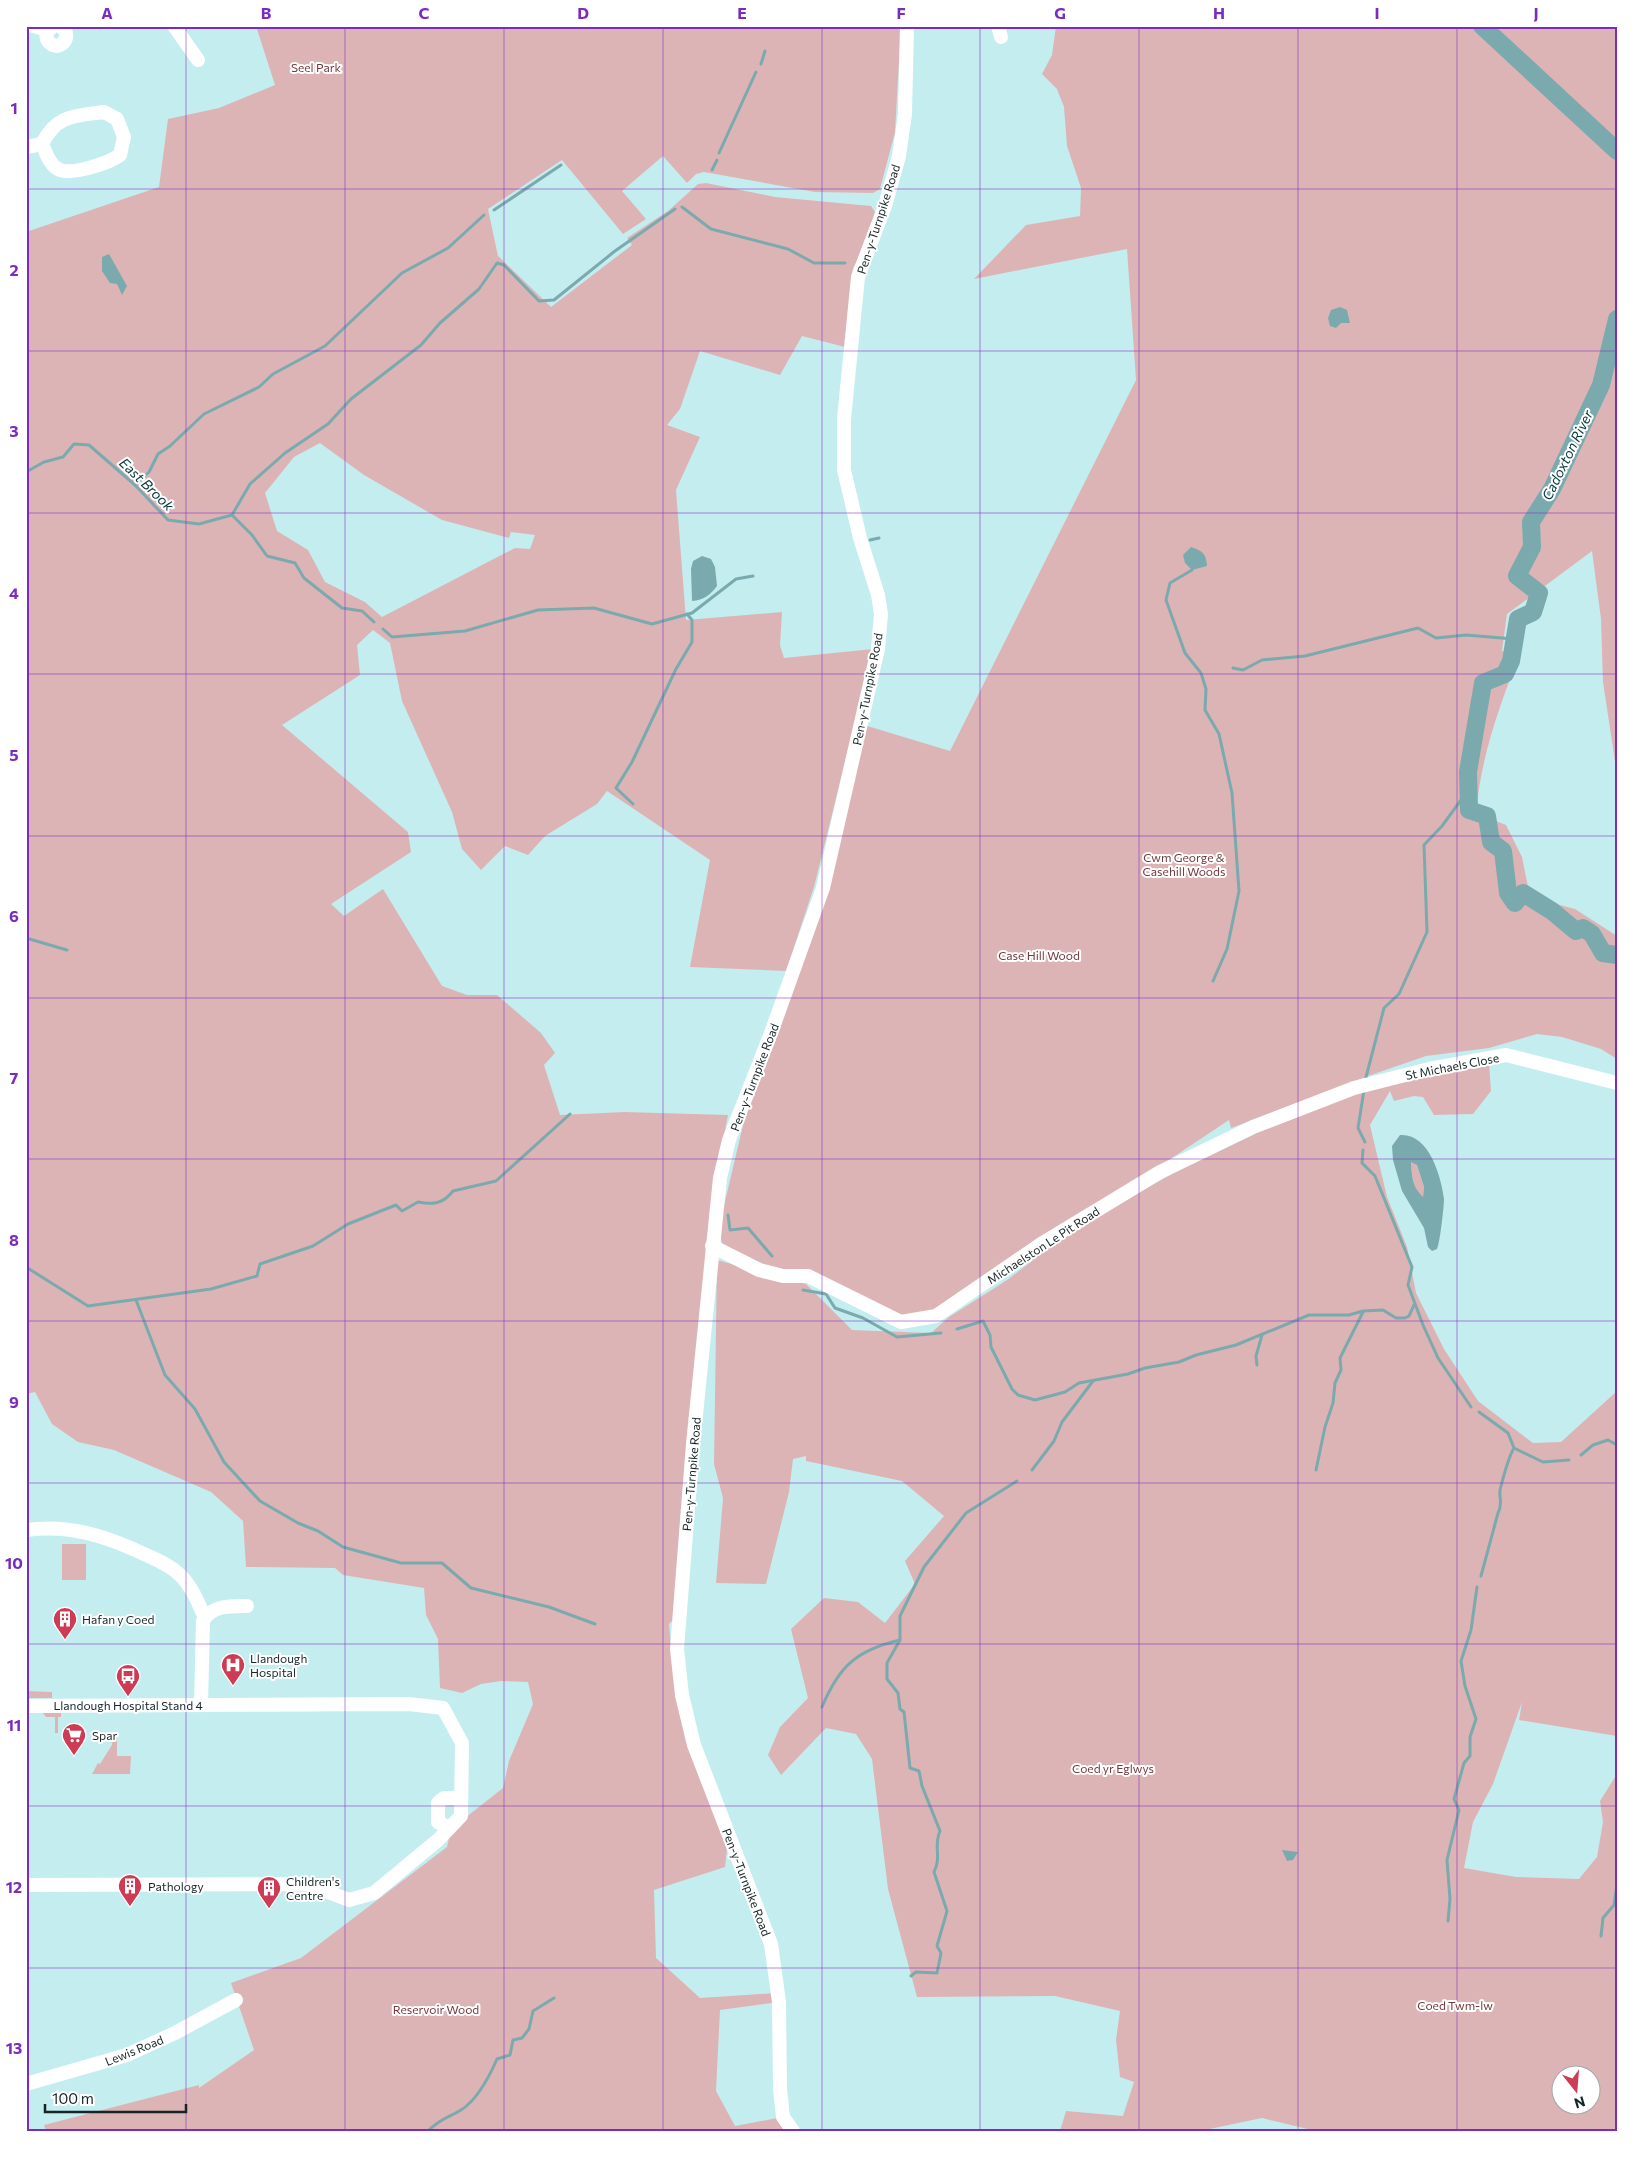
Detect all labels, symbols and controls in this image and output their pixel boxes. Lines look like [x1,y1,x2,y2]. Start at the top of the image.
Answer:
text: A [101,3,113,22]
text: B [261,3,272,22]
text: C [419,3,430,22]
text: D [577,3,589,22]
text: E [737,3,747,22]
text: F [896,3,906,22]
text: G [1054,3,1066,22]
text: H [1213,3,1225,22]
text: I [1374,3,1380,22]
text: J [1533,3,1539,22]
park label: Seel Park [291,60,342,74]
text: 1 [10,98,18,117]
street label: Pen-y-Turnpike Road [854,162,902,276]
text: 2 [9,260,19,279]
water label: Cadoxton River [1538,407,1596,503]
text: 3 [9,421,19,440]
water label: East Brook [116,454,178,514]
text: 4 [9,583,19,602]
street label: Pen-y-Turnpike Road [849,631,885,746]
text: 5 [9,745,19,764]
park label: Cwm George & Casehill Woods [1143,850,1225,878]
text: 6 [9,906,19,925]
park label: Case Hill Wood [998,948,1080,962]
street label: Pen-y-Turnpike Road [727,1021,781,1133]
street label: St Michaels Close [1404,1050,1500,1082]
text: 7 [10,1068,19,1087]
street label: Michaelston Le Pit Road [984,1203,1102,1287]
text: 8 [9,1230,19,1249]
text: 9 [9,1392,19,1411]
street label: Pen-y-Turnpike Road [679,1416,703,1532]
text: 10 [5,1553,23,1572]
building icon: Hafan y Coed [52,1606,78,1640]
place label: Hafan y Coed [82,1612,155,1626]
place label: Llandough Hospital [250,1651,307,1679]
hospital icon: Llandough Hospital [220,1652,246,1686]
bus stop icon: Llandough Hospital Stand 4 [115,1663,141,1697]
place label: Llandough Hospital Stand 4 [53,1698,203,1712]
text: 11 [7,1715,21,1734]
supermarket icon: Spar [61,1722,87,1756]
place label: Spar [92,1728,117,1742]
park label: Coed yr Eglwys [1072,1761,1154,1775]
street label: Pen-y-Turnpike Road [720,1826,774,1938]
building icon: Pathology [117,1873,143,1907]
place label: Children's Centre [286,1874,340,1902]
building icon: Children's Centre [256,1875,282,1909]
text: 12 [6,1877,22,1896]
place label: Pathology [148,1879,204,1893]
park label: Coed Twm-lw [1417,1998,1493,2012]
park label: Reservoir Wood [393,2002,479,2016]
street label: Lewis Road [103,2032,165,2068]
text: 13 [6,2038,22,2057]
north arrow [1550,2064,1600,2114]
scale bar [45,2082,186,2114]
text: 100 m [52,2089,94,2107]
text: N [1572,2093,1587,2113]

